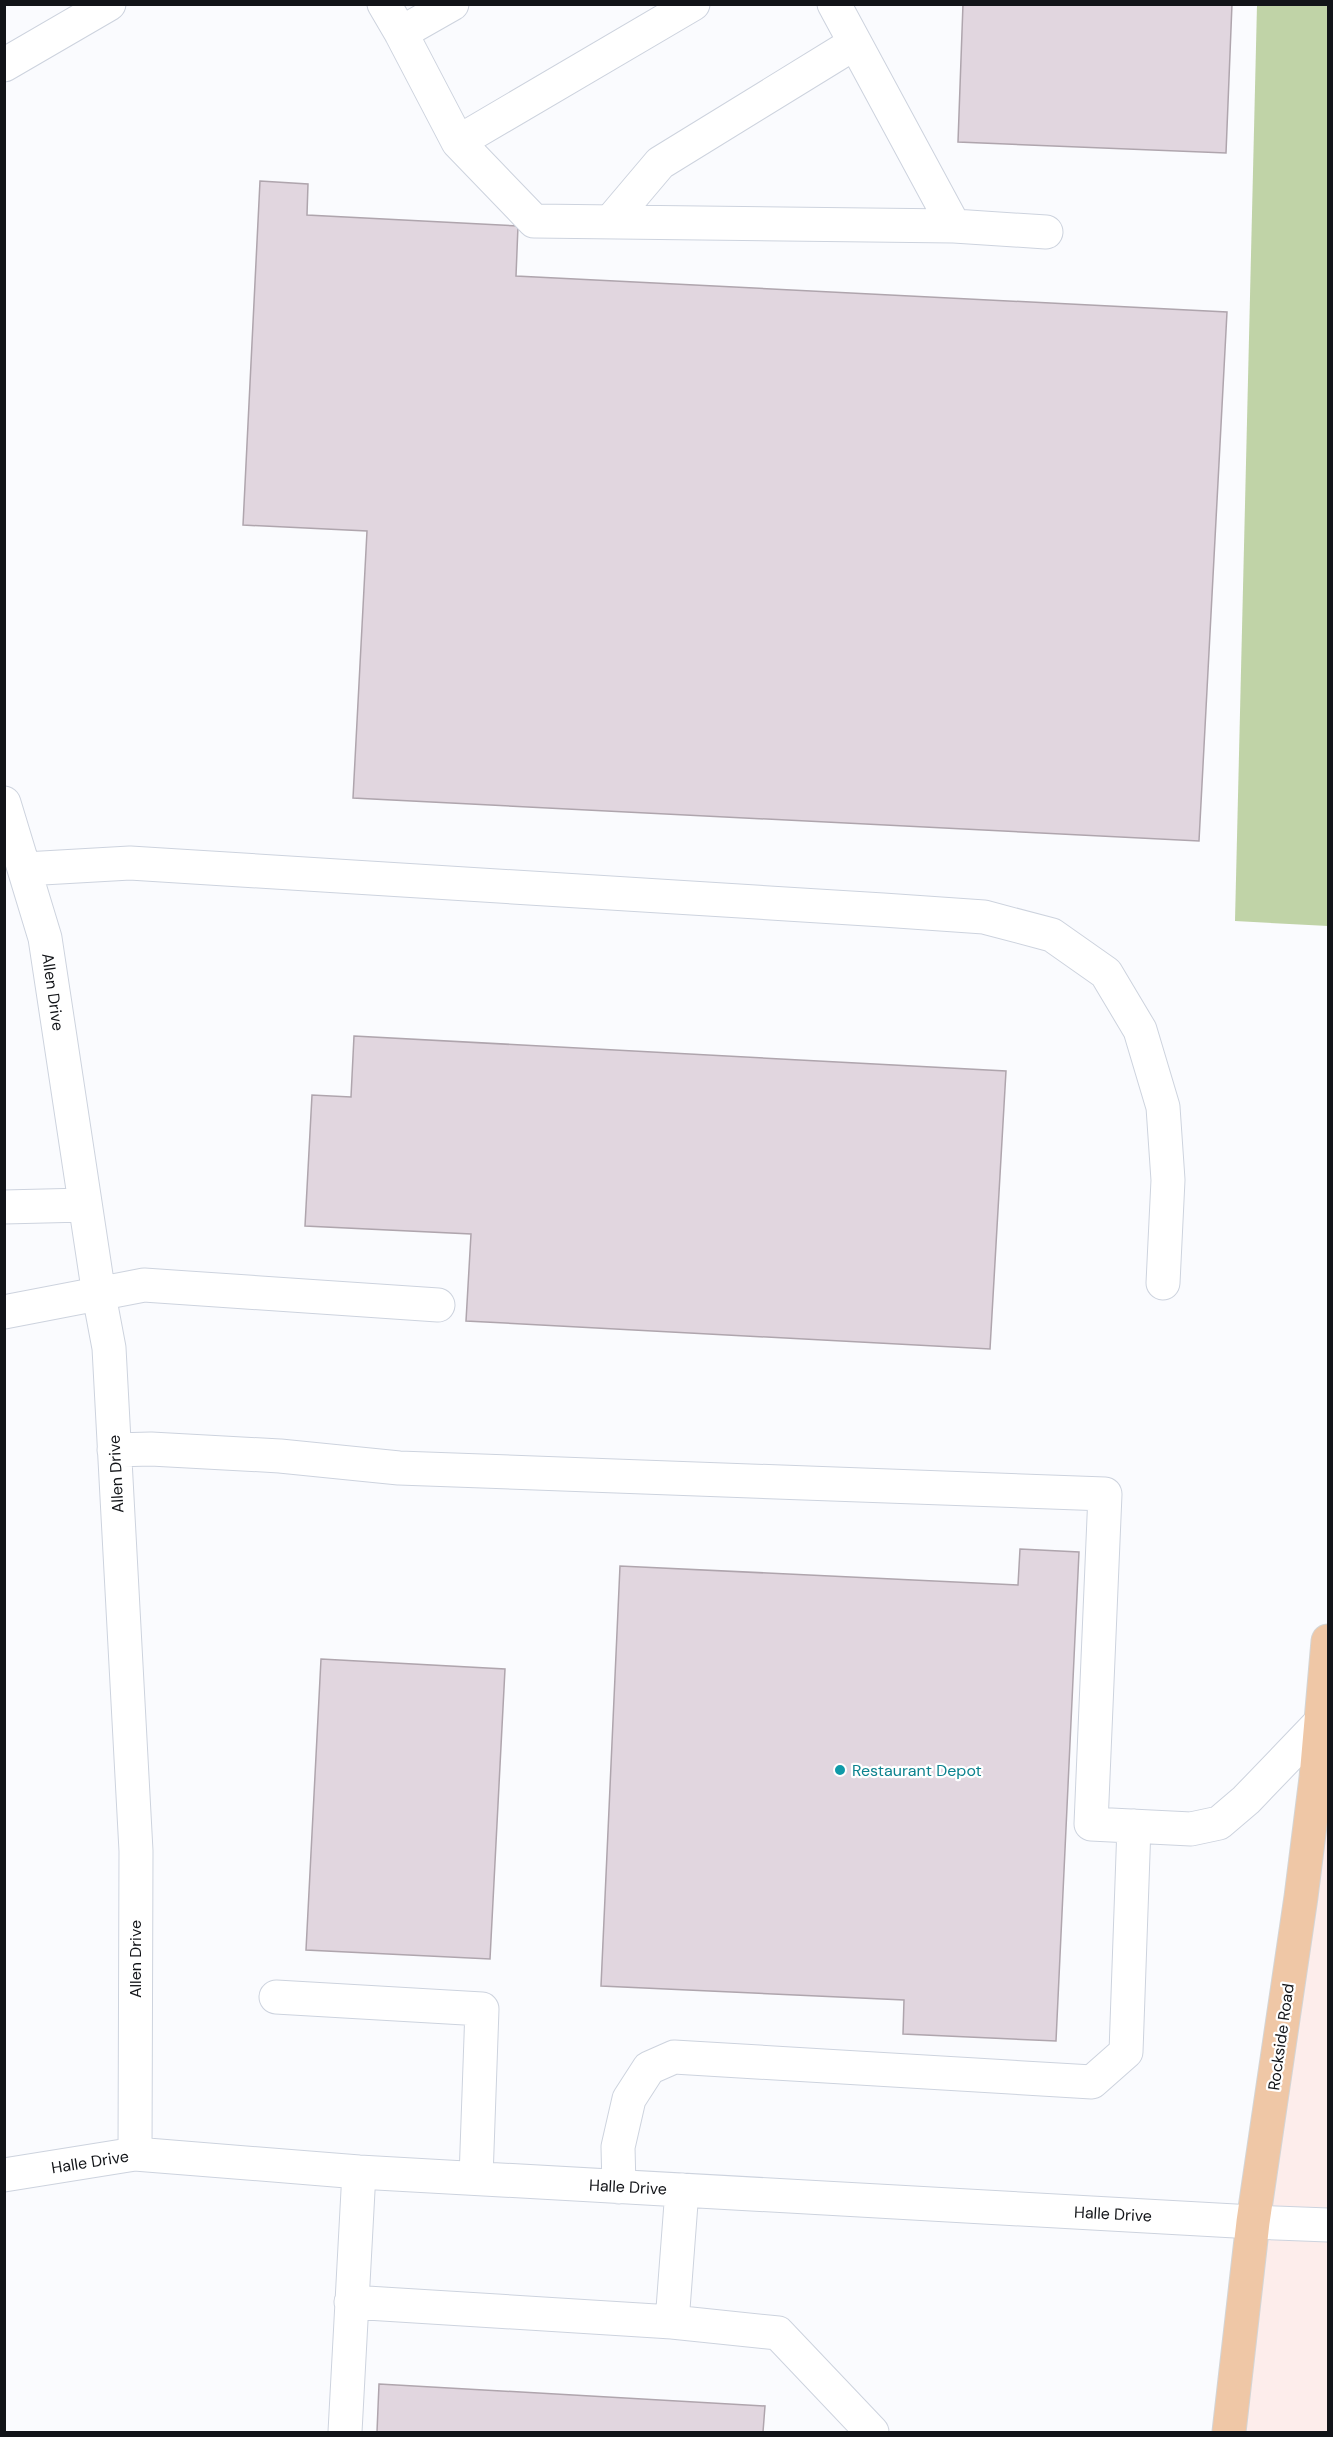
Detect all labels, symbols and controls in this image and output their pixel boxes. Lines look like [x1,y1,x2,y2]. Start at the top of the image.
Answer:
street label: Allen Drive [37,952,69,1032]
street label: Allen Drive [103,1434,129,1514]
place label: Restaurant Depot [852,1760,982,1781]
marker: Restaurant Depot [833,1763,847,1777]
street label: Allen Drive [125,1920,146,1998]
street label: Rockside Road [1263,1982,1299,2092]
street label: Halle Drive [50,2146,130,2178]
street label: Halle Drive [589,2174,667,2200]
street label: Halle Drive [1074,2201,1152,2227]

